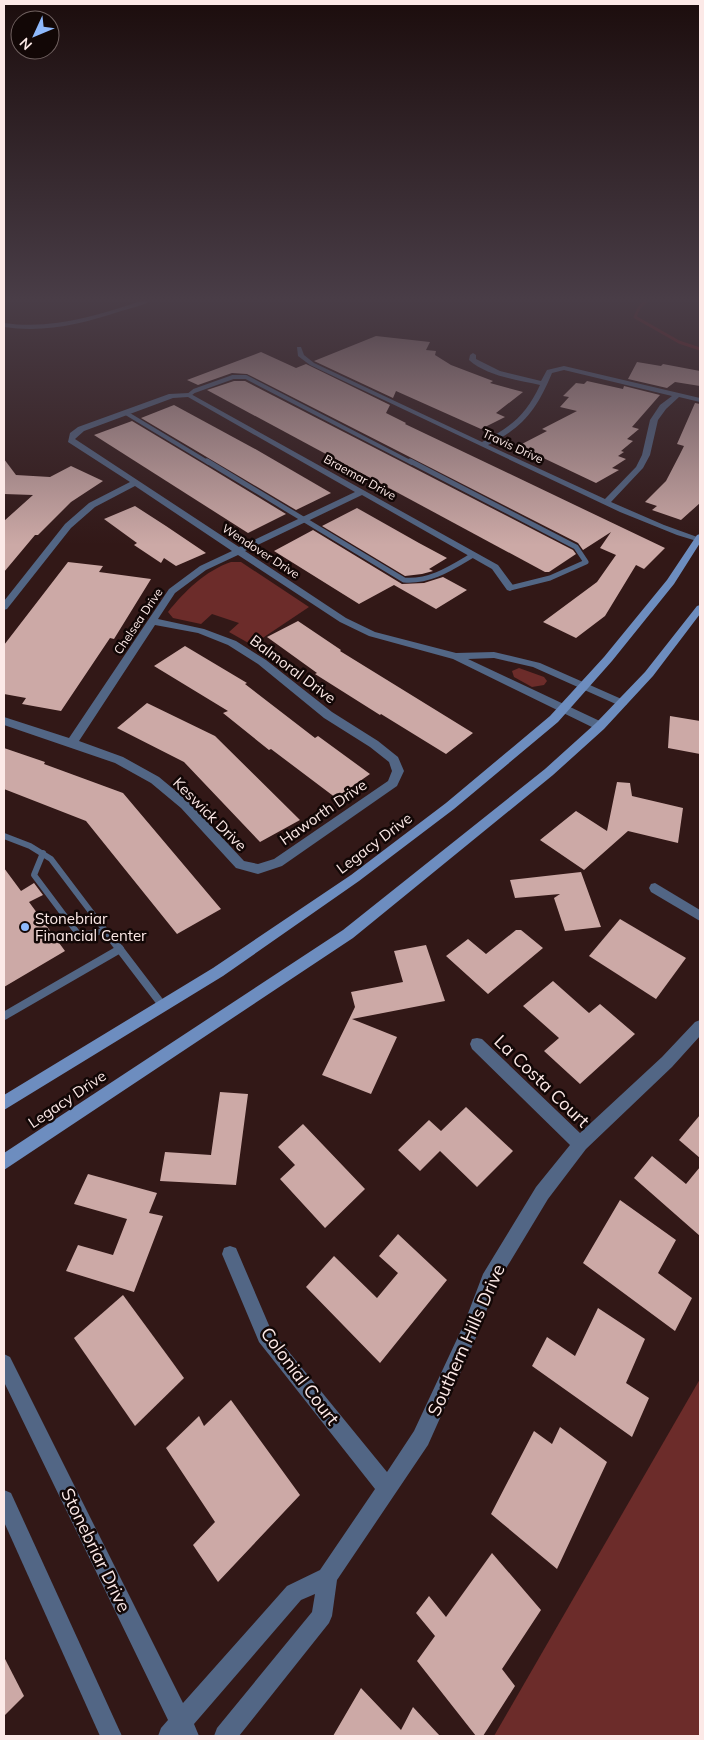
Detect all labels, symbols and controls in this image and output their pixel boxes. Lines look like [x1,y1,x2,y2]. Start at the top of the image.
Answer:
north arrow [10,10,60,60]
text: N [16,34,36,54]
street label: Travis Drive [480,425,546,467]
street label: Braemar Drive [321,451,399,503]
street label: Wendover Drive [219,520,303,582]
street label: Chelsea Drive [110,585,166,657]
street label: Balmoral Drive [246,631,340,707]
street label: Keswick Drive [169,773,251,855]
street label: Haworth Drive [276,775,370,849]
street label: Legacy Drive [332,808,416,878]
place label: Stonebriar Financial Center [35,909,147,945]
marker: Stonebriar Financial Center [19,921,31,933]
street label: La Costa Court [490,1030,594,1132]
street label: Legacy Drive [24,1066,110,1132]
street label: Southern Hills Drive [422,1260,510,1420]
street label: Colonial Court [256,1322,344,1430]
street label: Stonebriar Drive [56,1484,136,1616]

